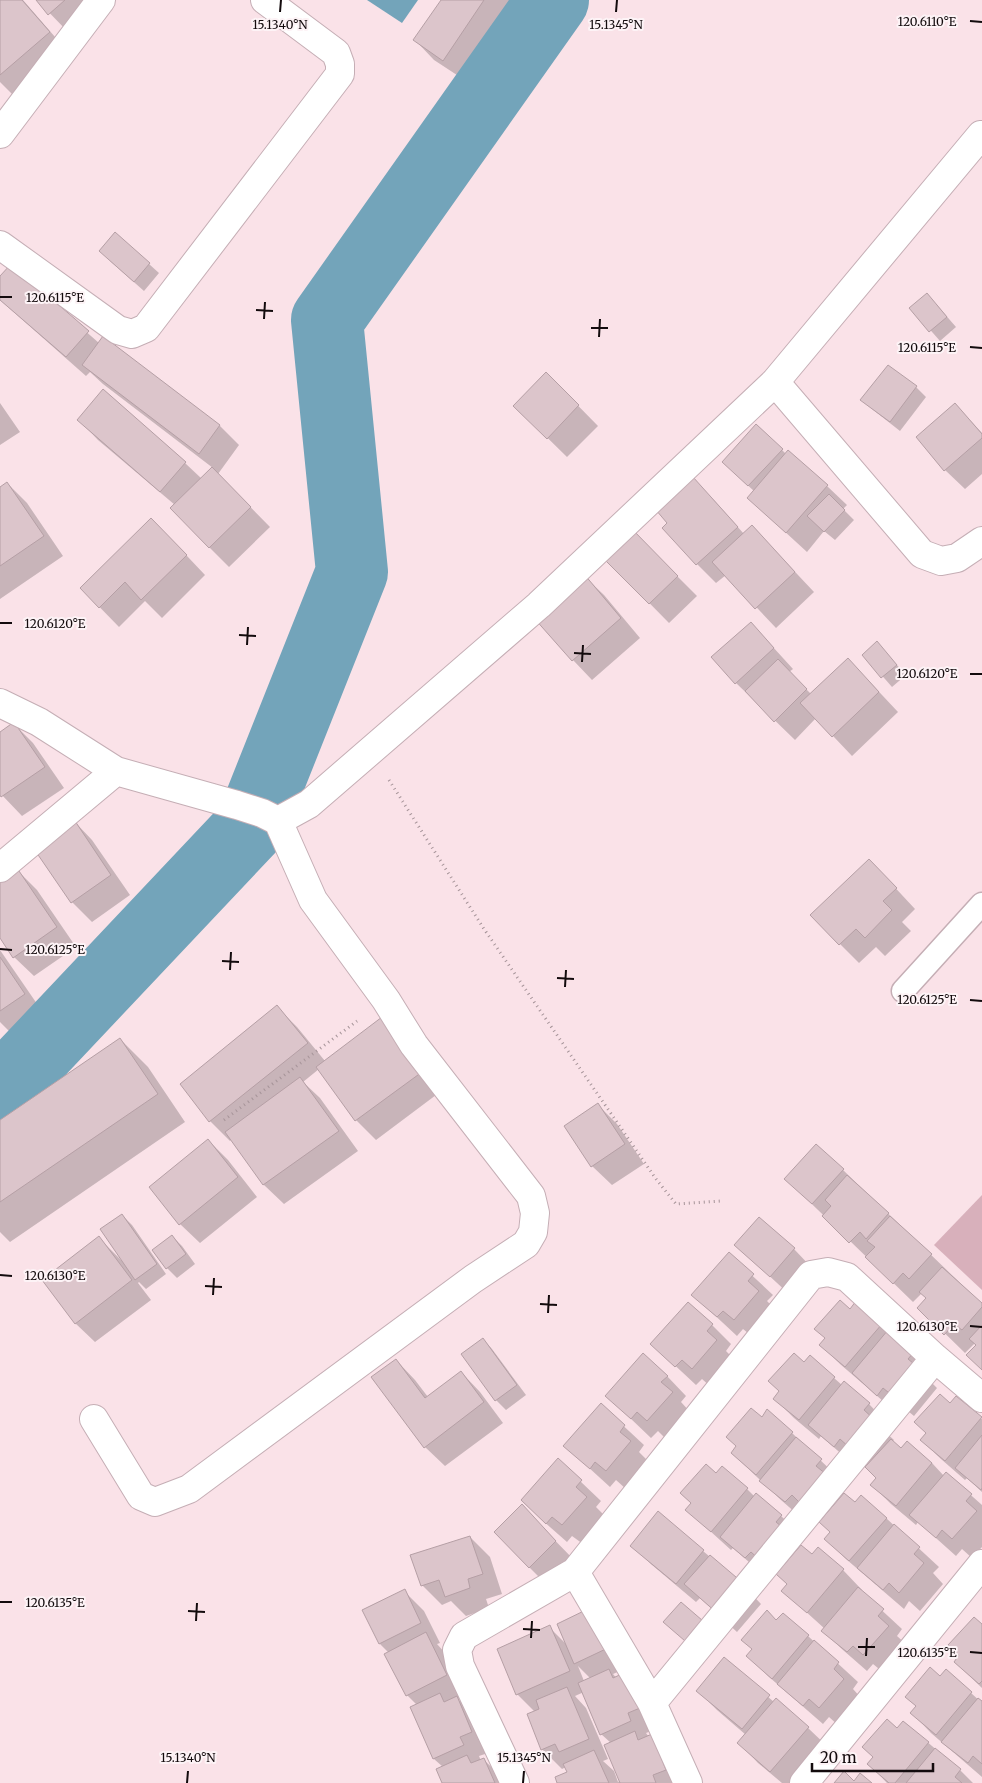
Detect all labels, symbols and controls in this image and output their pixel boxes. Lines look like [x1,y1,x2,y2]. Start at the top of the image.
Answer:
text: 120.6110°E [898,14,957,29]
text: 15.1340°N [252,17,308,32]
text: 15.1345°N [589,17,643,32]
text: 120.6115°E [26,290,84,305]
text: 120.6115°E [898,340,956,355]
text: 120.6120°E [25,616,86,631]
text: 120.6120°E [897,666,958,681]
text: 120.6125°E [25,942,85,957]
text: 120.6125°E [897,992,957,1007]
text: 120.6130°E [25,1268,86,1283]
text: 120.6130°E [897,1319,958,1334]
text: 120.6135°E [25,1595,85,1610]
text: 120.6135°E [897,1645,957,1660]
scale bar [812,1740,933,1772]
text: 20 m [820,1748,857,1767]
text: 15.1340°N [160,1750,216,1765]
text: 15.1345°N [497,1750,551,1765]

